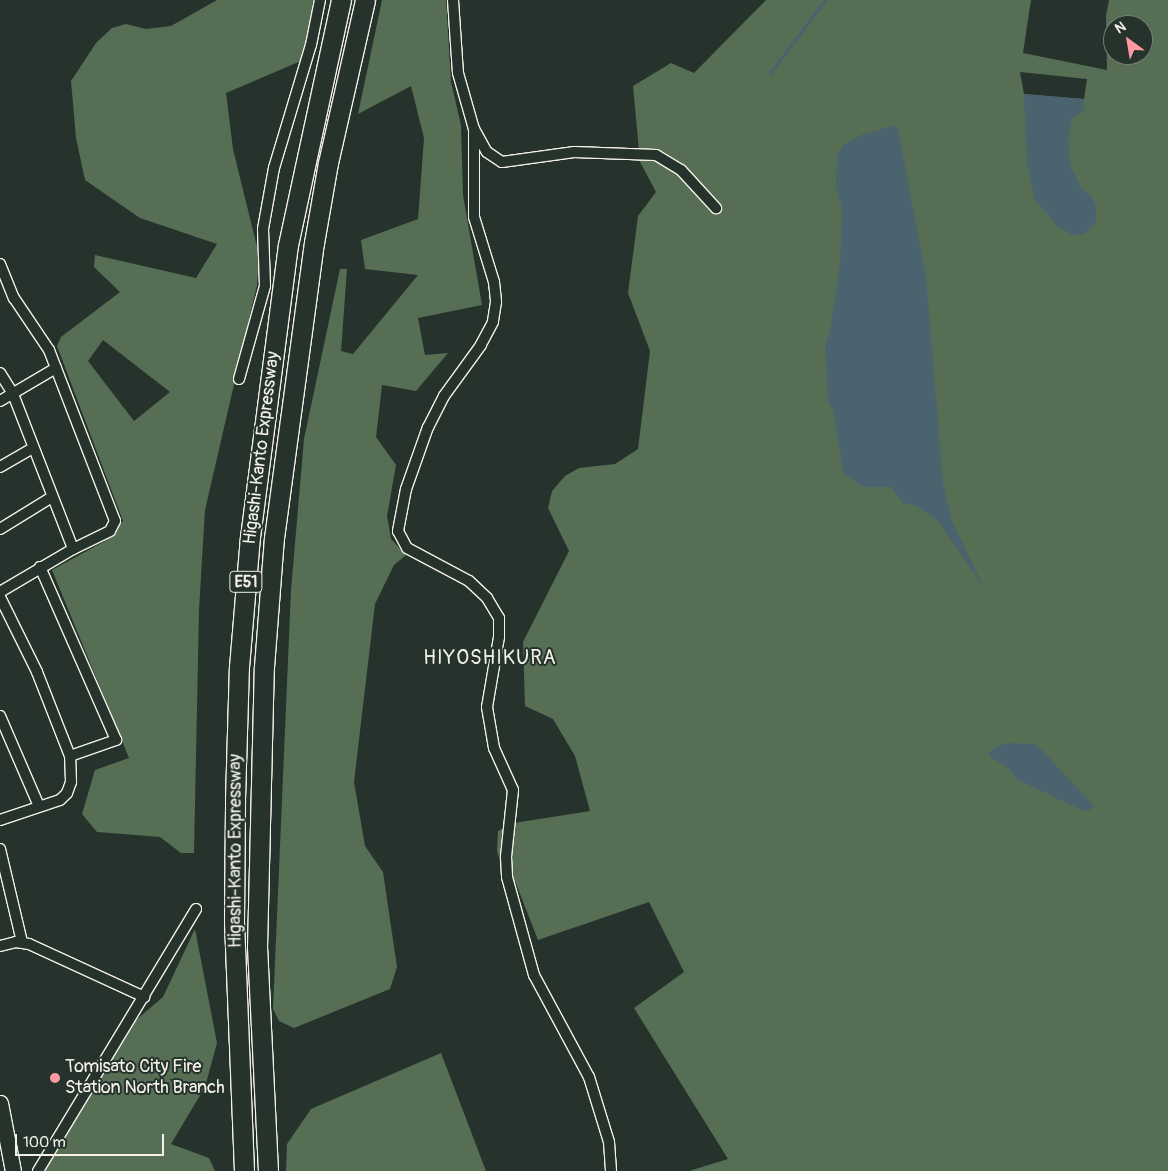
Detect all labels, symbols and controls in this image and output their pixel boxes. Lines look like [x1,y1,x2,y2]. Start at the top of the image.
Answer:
north arrow [1103,15,1153,65]
text: N [1112,18,1129,37]
street label: Higashi-Kanto Expressway [239,350,285,546]
road number: E51 [228,568,264,596]
district label: HIYOSHIKURA [422,645,558,669]
street label: Higashi-Kanto Expressway [225,754,247,948]
place label: Tomisato City Fire Station North Branch [65,1057,225,1100]
marker: Tomisato City Fire Station North Branch [49,1072,61,1084]
scale bar [18,1124,166,1156]
text: 100 m [23,1133,66,1152]

